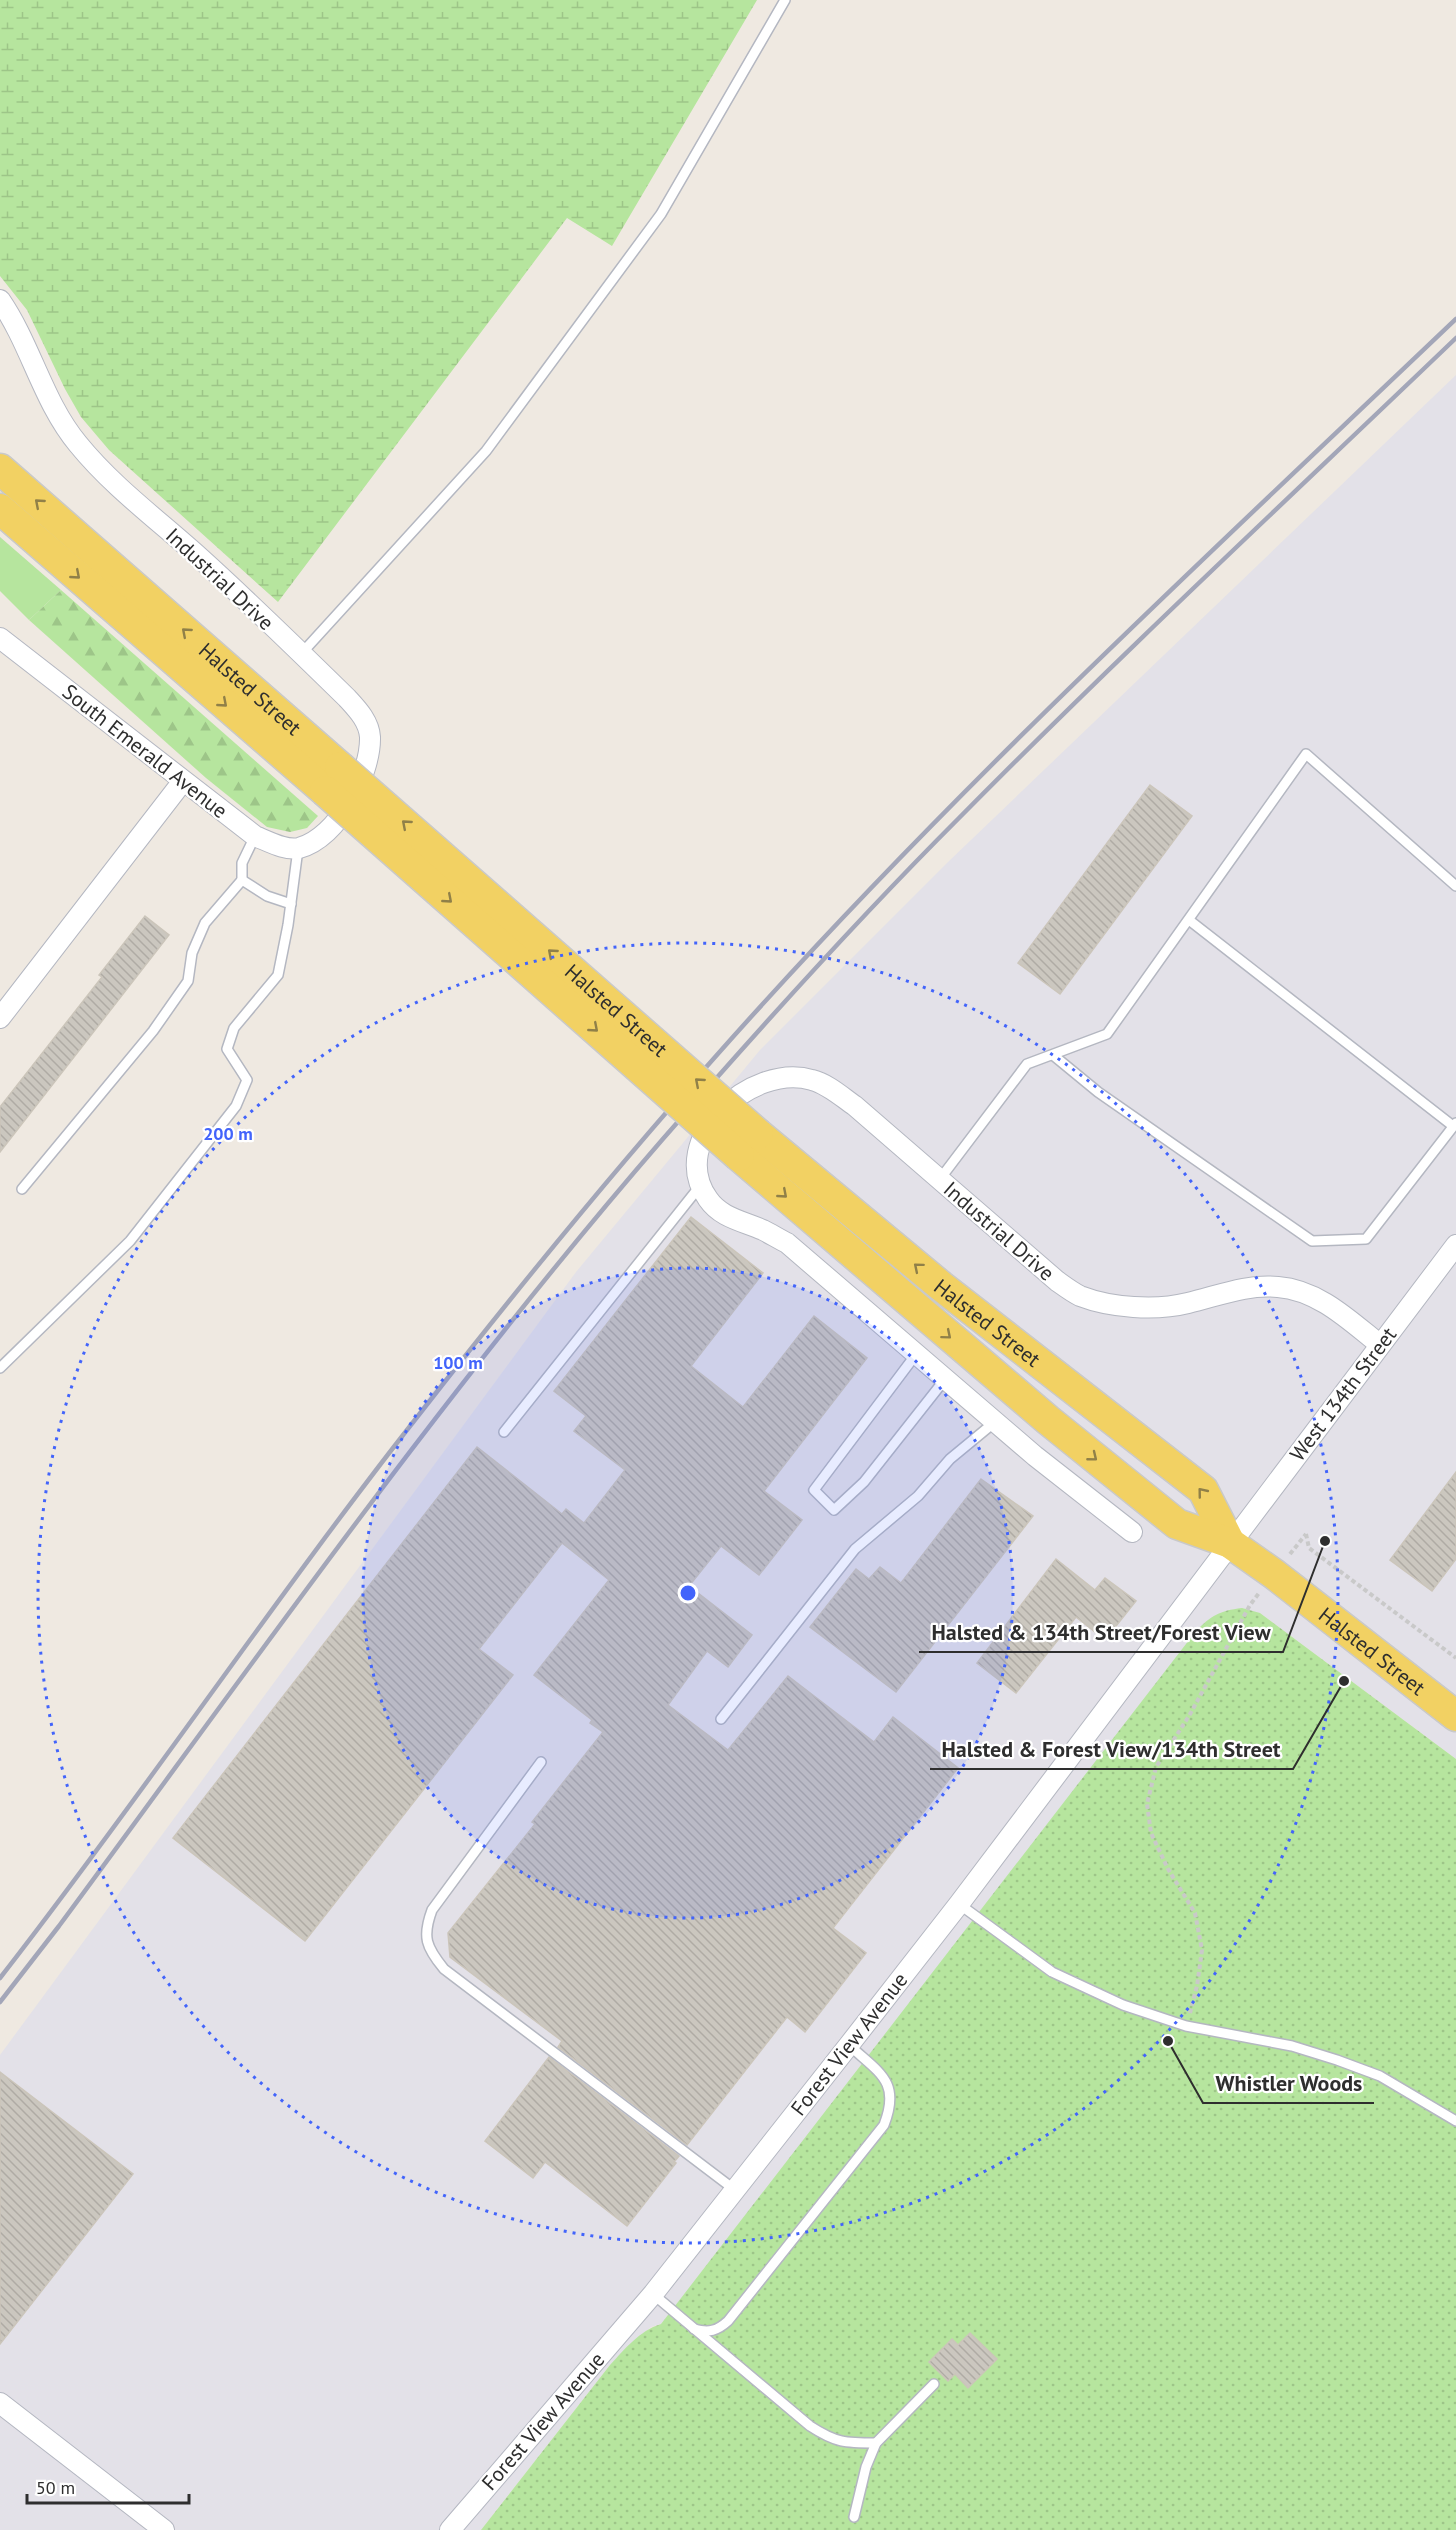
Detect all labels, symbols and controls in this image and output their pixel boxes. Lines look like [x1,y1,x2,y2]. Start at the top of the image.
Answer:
one-way arrow [35,500,46,511]
street label: Industrial Drive [160,522,280,636]
one-way arrow [69,568,80,579]
one-way arrow [182,628,193,639]
street label: Halsted Street [194,636,307,741]
street label: South Emerald Avenue [57,678,233,824]
one-way arrow [216,695,227,706]
one-way arrow [402,820,412,831]
one-way arrow [441,892,452,903]
one-way arrow [548,949,559,960]
street label: Halsted Street [560,958,673,1062]
one-way arrow [587,1021,598,1032]
one-way arrow [694,1078,705,1089]
text: 200 m [203,1122,253,1145]
street label: Industrial Drive [938,1175,1060,1287]
one-way arrow [777,1187,787,1198]
one-way arrow [914,1263,925,1274]
street label: Halsted Street [929,1272,1046,1372]
street label: West 134th Street [1284,1322,1402,1466]
one-way arrow [940,1328,951,1339]
text: 100 m [433,1351,483,1374]
one-way arrow [1086,1450,1097,1461]
one-way arrow [1198,1488,1209,1499]
centre of rings [678,1583,698,1603]
street label: Halsted Street [1314,1601,1431,1701]
callout: Halsted & 134th Street/Forest View [919,1612,1283,1652]
text: Halsted & 134th Street/Forest View [931,1618,1272,1646]
callout: Halsted & Forest View/134th Street [930,1729,1293,1769]
text: Halsted & Forest View/134th Street [941,1735,1281,1763]
street label: Forest View Avenue [785,1967,913,2121]
callout: Whistler Woods [1203,2063,1374,2103]
text: Whistler Woods [1216,2069,1362,2097]
street label: Forest View Avenue [476,2346,610,2496]
scale bar [27,2467,189,2505]
text: 50 m [36,2476,75,2499]

